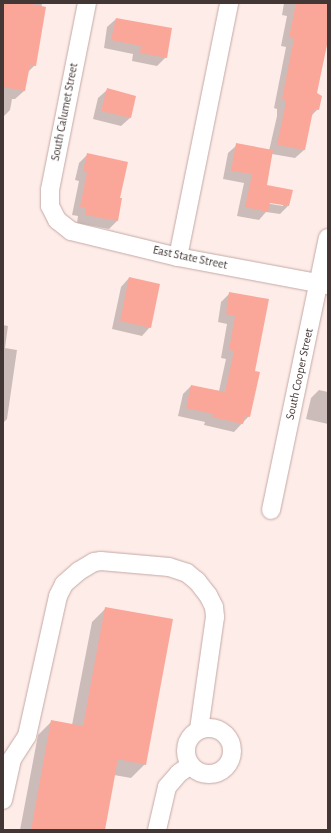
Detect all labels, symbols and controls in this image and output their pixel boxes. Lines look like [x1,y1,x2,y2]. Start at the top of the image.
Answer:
street label: South Calumet Street [48,62,82,162]
street label: East State Street [151,243,229,273]
street label: South Cooper Street [283,327,317,421]

